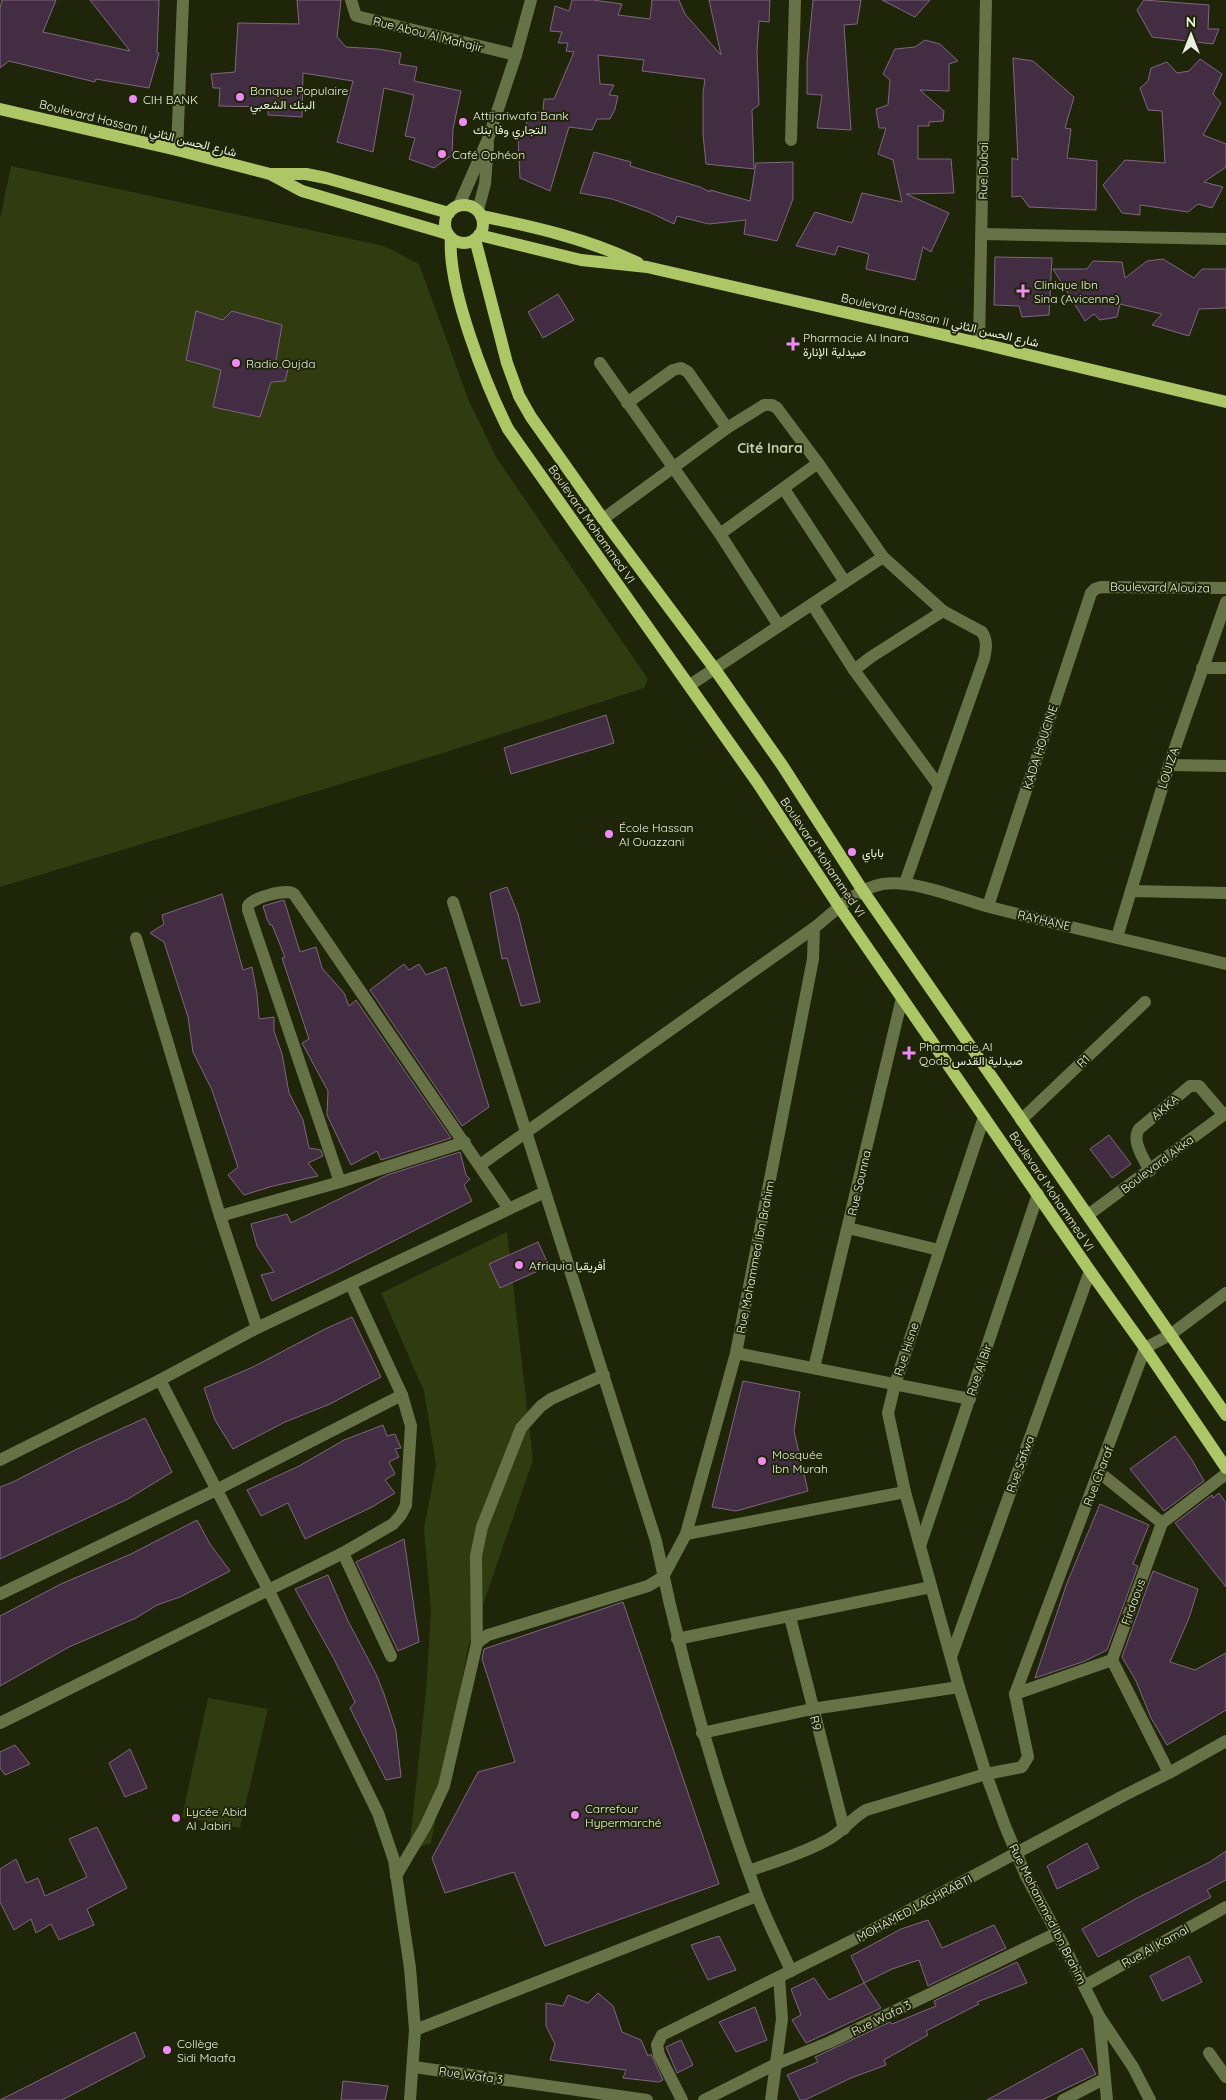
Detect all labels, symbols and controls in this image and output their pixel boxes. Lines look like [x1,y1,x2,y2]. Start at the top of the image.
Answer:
north arrow [1166,10,1216,60]
street label: Rue Abou Al Mahajir [372,13,485,55]
text: N [1186,13,1196,31]
place label: Banque Populaire البنك الشعبي [250,83,349,115]
marker: Banque Populaire البنك الشعبي [234,91,246,103]
place label: CIH BANK [143,92,198,107]
marker: CIH BANK [127,93,139,105]
street label: Boulevard Hassan II شارع الحسن الثاني [37,96,238,163]
place label: Attijariwafa Bank التجاري وفا بنك [473,108,569,140]
marker: Attijariwafa Bank التجاري وفا بنك [457,116,469,128]
street label: Rue Dubai [975,142,991,200]
place label: Café Ophéon [452,147,525,162]
marker: Café Ophéon [436,148,448,160]
place label: Clinique Ibn Sina (Avicenne) [1034,277,1120,306]
marker: Clinique Ibn Sina (Avicenne) [1016,284,1030,298]
street label: Boulevard Hassan II شارع الحسن الثاني [839,290,1041,353]
place label: Pharmacie Al Inara صيدلية الإنارة [803,330,909,360]
marker: Pharmacie Al Inara صيدلية الإنارة [787,338,799,350]
place label: Radio Oujda [246,356,316,371]
marker: Radio Oujda [230,357,242,369]
district label: Cité Inara [737,439,803,457]
street label: Boulevard Mohammed VI [545,462,639,586]
street label: Boulevard Alouiza [1110,579,1210,595]
street label: KADA HOUCINE [1019,703,1061,791]
street label: LOUIZA [1154,745,1182,791]
street label: Boulevard Mohammed VI [777,794,869,920]
place label: École Hassan Al Ouazzani [619,820,693,849]
marker: École Hassan Al Ouazzani [603,828,615,840]
place label: باباي [862,845,884,863]
marker: باباي [846,846,858,858]
street label: RAYHANE [1016,907,1072,933]
place label: Pharmacie Al Qods صيدلية القدس [919,1039,1023,1069]
marker: Pharmacie Al Qods صيدلية القدس [903,1047,915,1059]
street label: R1 [1073,1051,1093,1071]
street label: AKKA [1148,1091,1182,1123]
street label: Boulevard Mohammed VI [1006,1128,1098,1254]
street label: Boulevard Akka [1118,1132,1196,1196]
street label: Rue Sounna [844,1149,874,1217]
street label: Rue Mohammed Ibn Brahim [733,1179,777,1335]
place label: Afriquia أفريقيا [529,1258,606,1274]
marker: Afriquia أفريقيا [513,1259,525,1271]
street label: Rue Hisne [890,1320,922,1378]
street label: Rue Al Bir [963,1342,995,1398]
street label: Rue Safwa [1003,1433,1037,1495]
street label: Rue Charaf [1080,1443,1116,1508]
place label: Mosquée Ibn Murah [772,1447,828,1476]
marker: Mosquée Ibn Murah [756,1455,768,1467]
street label: Firdaous [1118,1577,1148,1627]
street label: R9 [807,1714,825,1732]
place label: Carrefour Hypermarché [585,1801,662,1830]
place label: Lycée Abid Al Jabiri [186,1804,247,1833]
marker: Carrefour Hypermarché [569,1809,581,1821]
marker: Lycée Abid Al Jabiri [170,1812,182,1824]
street label: Rue Mohammed Ibn Brahim [1006,1841,1090,1987]
street label: MOHAMED LAGHRABTI [854,1871,974,1945]
street label: Rue Al Kamal [1119,1921,1191,1971]
street label: Rue Wafa 3 [849,1997,913,2039]
place label: Collège Sidi Maafa [177,2036,236,2065]
marker: Collège Sidi Maafa [161,2044,173,2056]
street label: Rue Wafa 3 [438,2063,504,2087]

